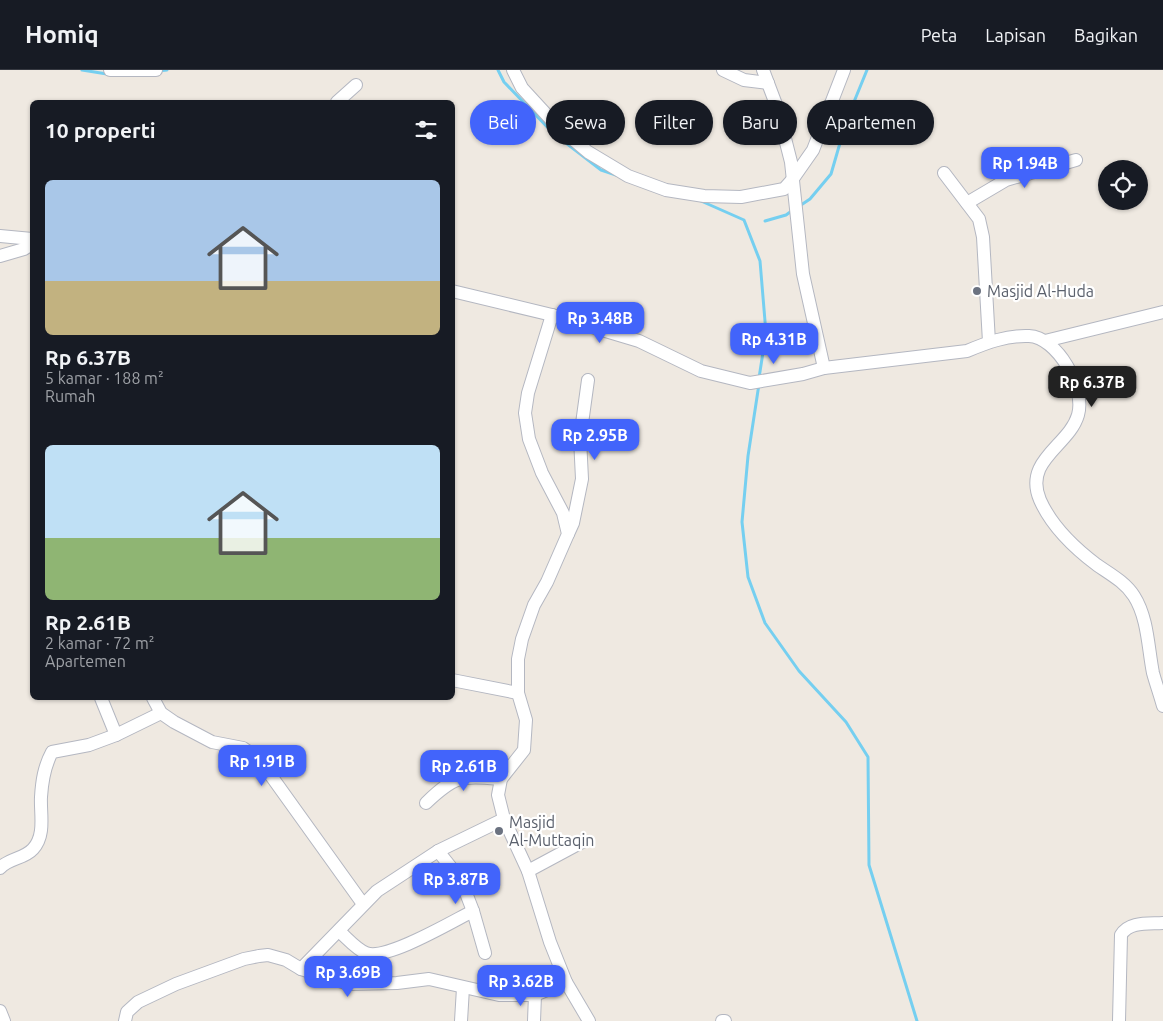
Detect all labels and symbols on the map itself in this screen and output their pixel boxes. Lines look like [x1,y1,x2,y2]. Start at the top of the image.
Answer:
pin: Rp 1.94B [973,146,1077,189]
place label: Masjid Al-Huda [987,282,1094,300]
marker: Masjid Al-Huda [971,285,983,297]
pin: Rp 3.48B [548,302,652,344]
pin: Rp 4.31B [722,322,826,365]
pin: Rp 6.37B [1040,366,1144,408]
pin: Rp 2.95B [543,418,647,461]
pin: Rp 1.91B [210,744,314,787]
pin: Rp 2.61B [412,750,516,792]
place label: Masjid Al-Muttaqin [509,813,594,849]
marker: Masjid Al-Muttaqin [493,825,505,837]
pin: Rp 3.87B [404,862,508,905]
pin: Rp 3.69B [296,956,400,998]
pin: Rp 3.62B [469,964,573,1007]

